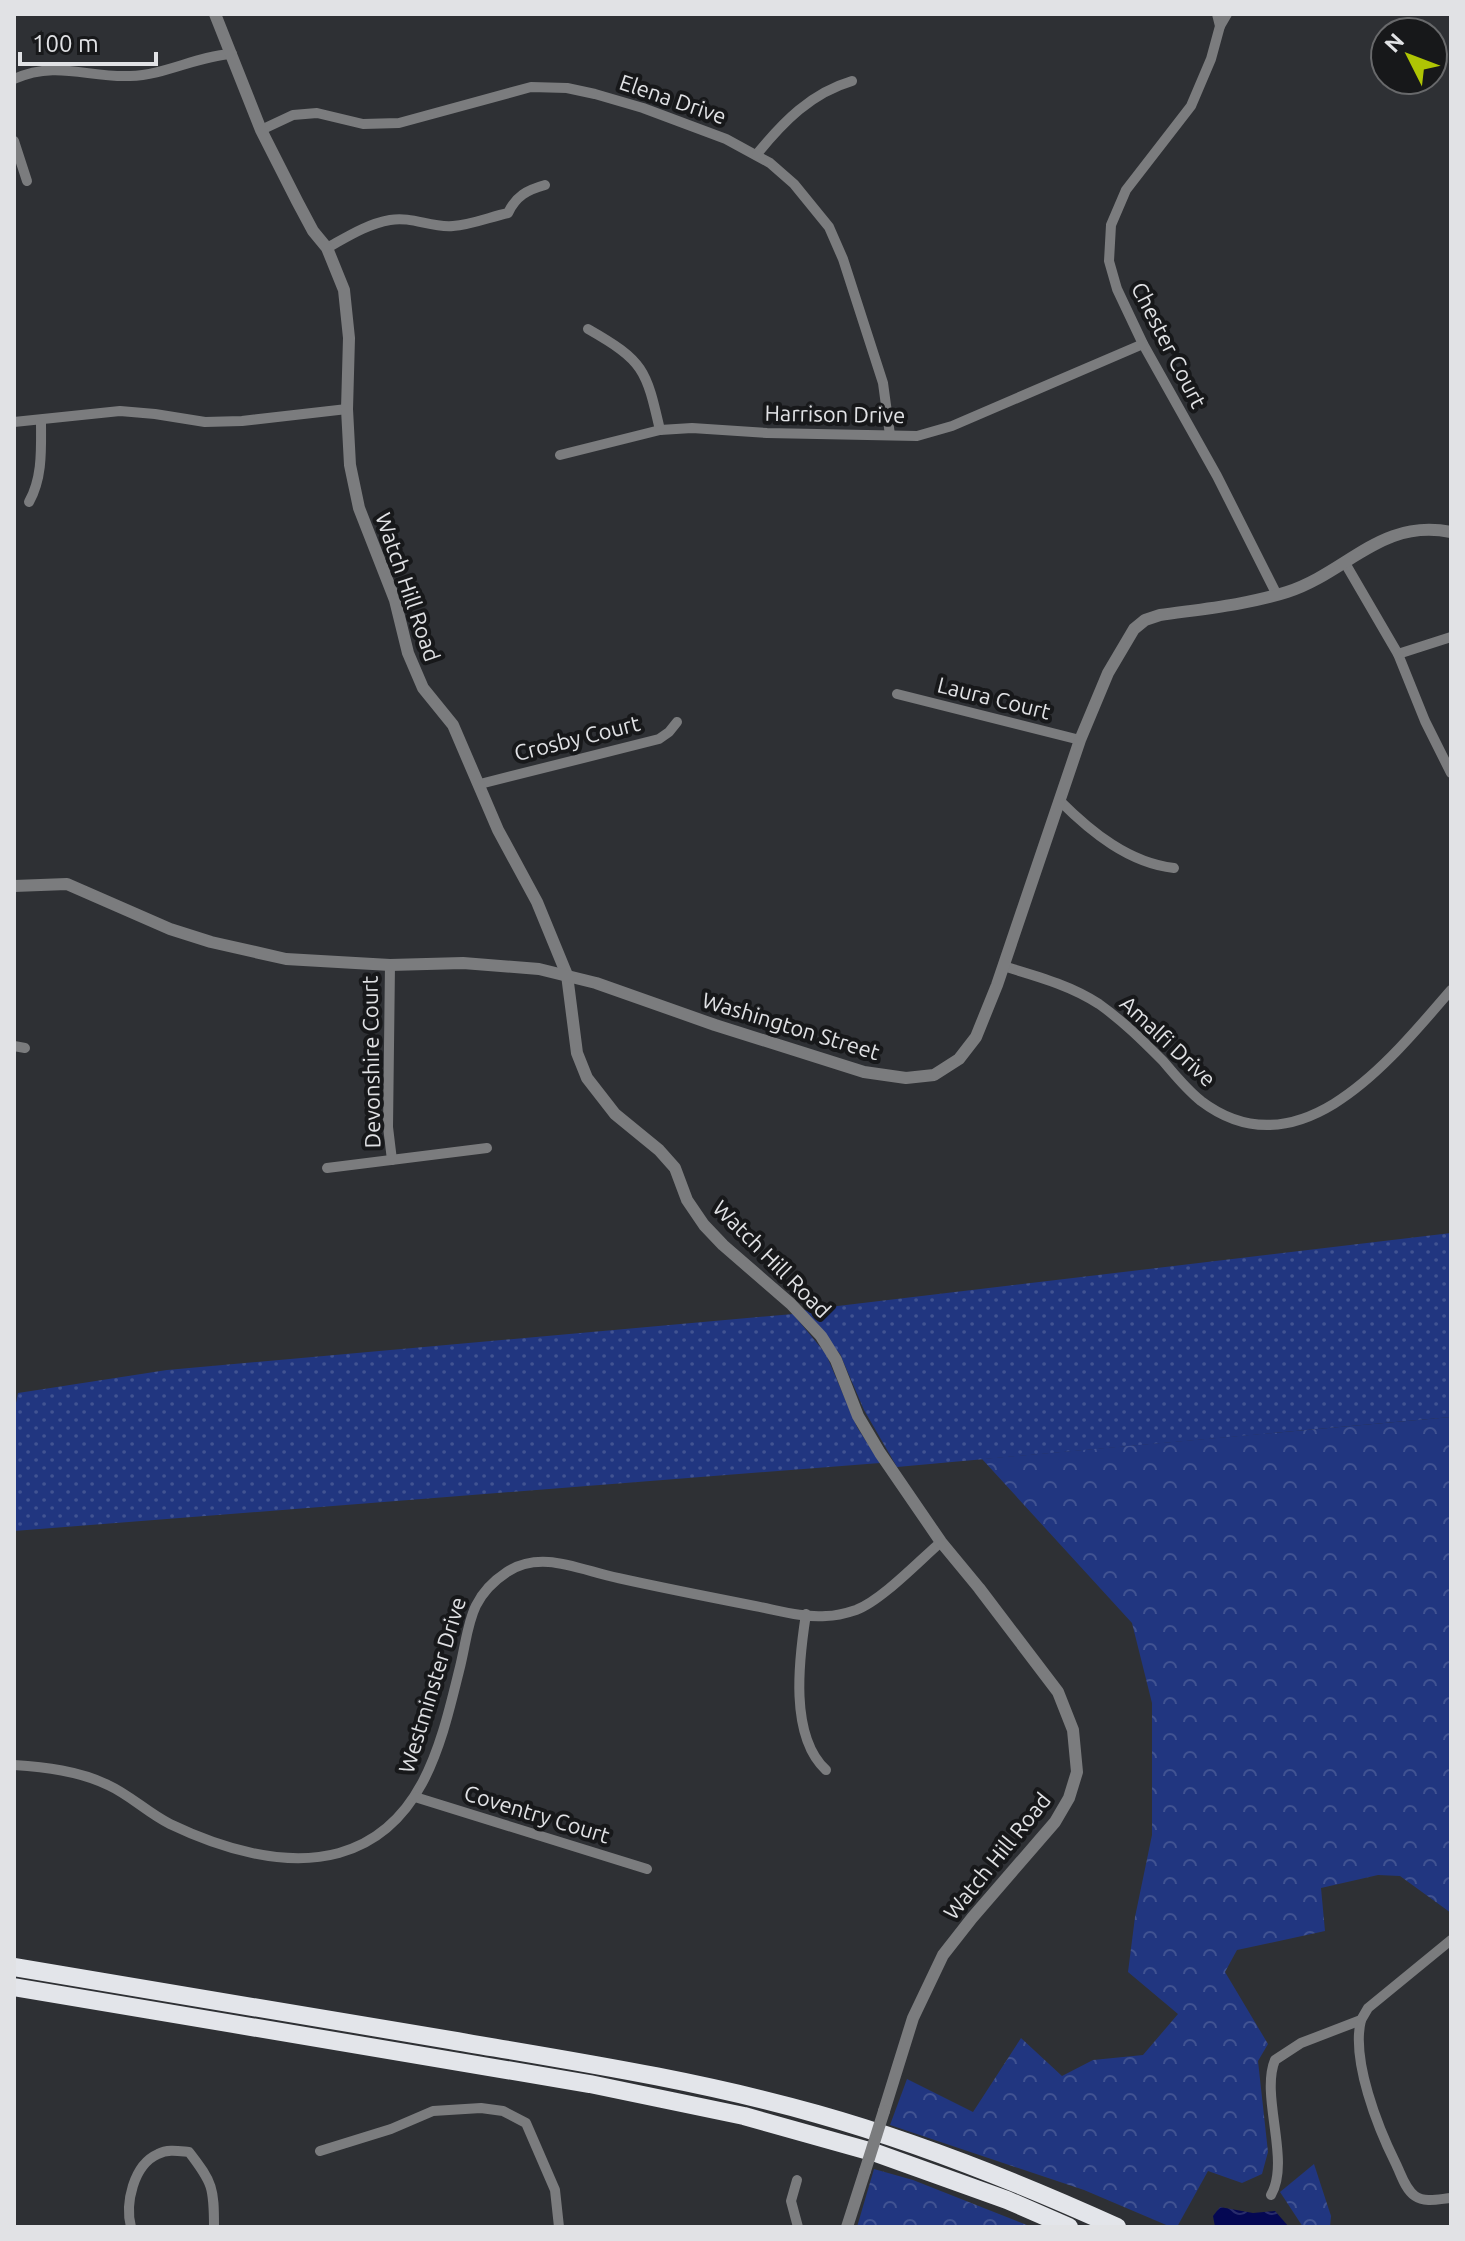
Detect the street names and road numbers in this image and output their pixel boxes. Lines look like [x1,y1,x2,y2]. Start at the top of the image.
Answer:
street label: Elena Drive [617,69,730,128]
street label: Chester Court [1127,278,1212,412]
street label: Harrison Drive [764,400,906,427]
street label: Watch Hill Road [371,509,446,664]
street label: Laura Court [935,671,1054,724]
street label: Crosby Court [511,710,643,765]
street label: Devonshire Court [356,975,385,1149]
street label: Washington Street [699,987,883,1065]
street label: Amalfi Drive [1116,990,1221,1091]
street label: Watch Hill Road [708,1195,836,1323]
street label: Westminster Drive [393,1594,470,1776]
street label: Coventry Court [461,1780,613,1848]
street label: Watch Hill Road [938,1787,1055,1924]

